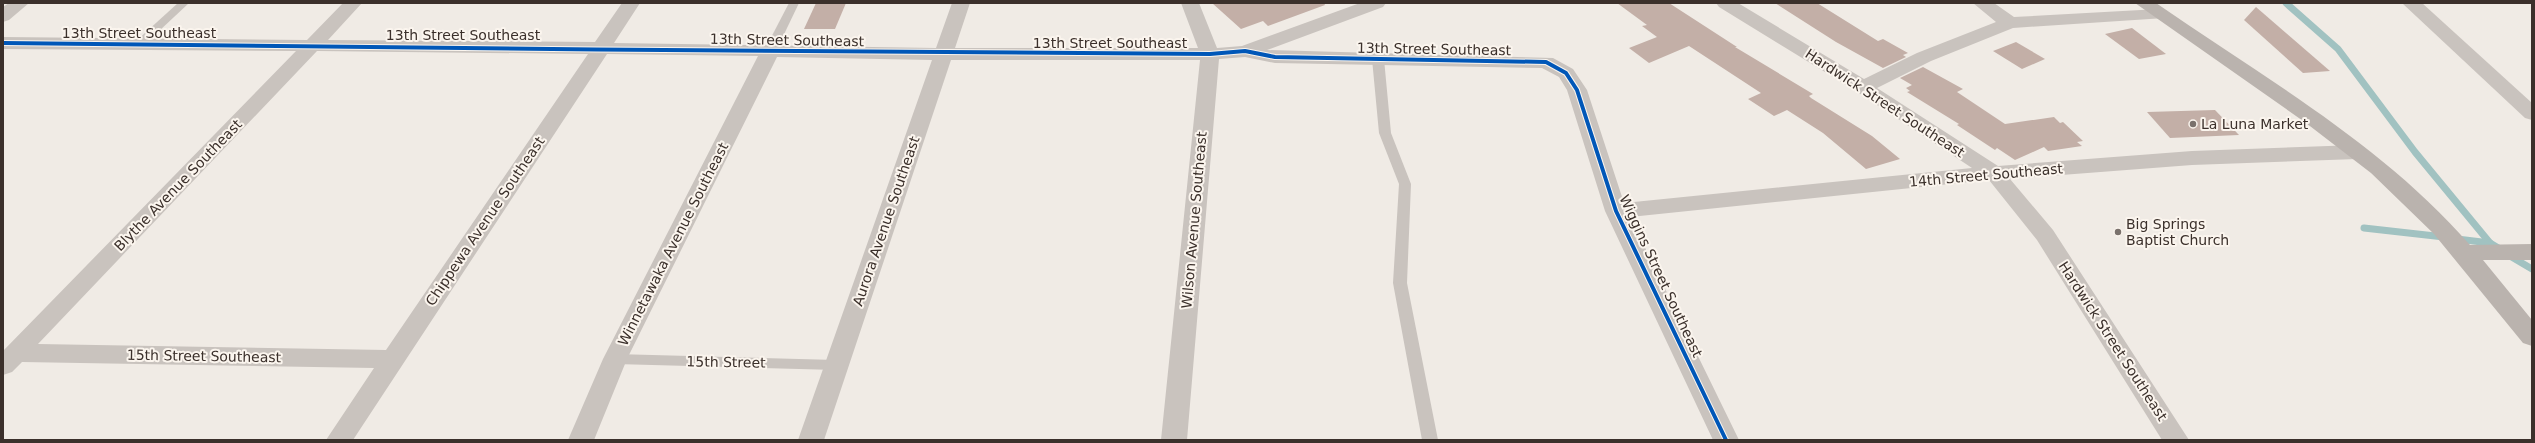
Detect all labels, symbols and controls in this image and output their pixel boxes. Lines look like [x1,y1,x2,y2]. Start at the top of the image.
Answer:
street label: 13th Street Southeast [62,25,217,41]
street label: 13th Street Southeast [386,27,541,43]
street label: 13th Street Southeast [710,31,865,49]
street label: 13th Street Southeast [1033,35,1188,51]
street label: 13th Street Southeast [1357,40,1512,58]
street label: Hardwick Street Southeast [1802,45,1968,161]
street label: Blythe Avenue Southeast [111,116,245,254]
place label: La Luna Market [2201,116,2309,132]
marker: La Luna Market [2188,119,2198,129]
street label: Wilson Avenue Southeast [1178,130,1210,309]
street label: Chippewa Avenue Southeast [422,133,548,309]
street label: Aurora Avenue Southeast [849,134,923,308]
street label: Winnetawaka Avenue Southeast [615,139,732,348]
street label: 14th Street Southeast [1908,160,2064,190]
street label: Wiggins Street Southeast [1616,192,1706,360]
place label: Big Springs Baptist Church [2126,216,2229,248]
marker: Big Springs Baptist Church [2113,227,2123,237]
street label: Hardwick Street Southeast [2055,258,2171,424]
street label: 15th Street Southeast [127,347,282,365]
street label: 15th Street [686,353,766,371]

